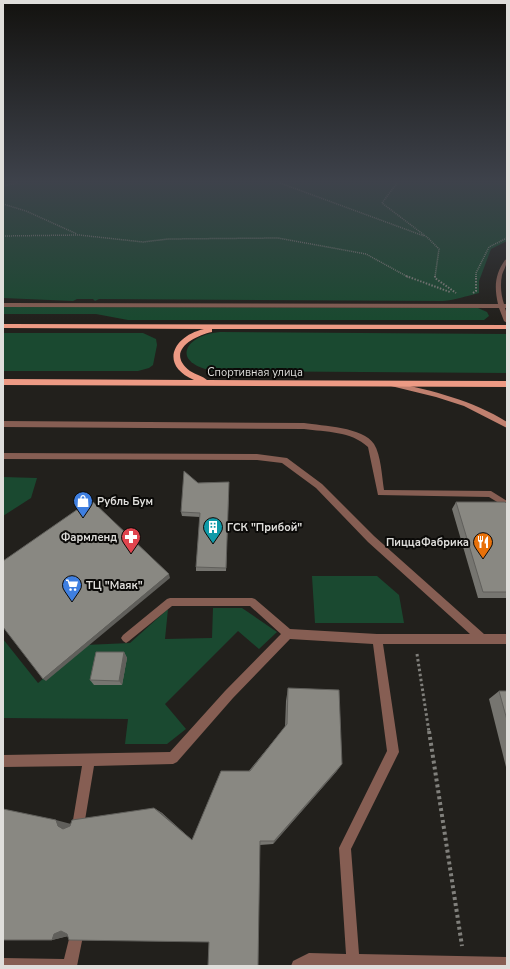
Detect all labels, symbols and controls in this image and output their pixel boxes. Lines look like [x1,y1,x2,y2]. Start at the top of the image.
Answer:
street label: Спортивная улица [207,365,303,380]
shop icon: Рубль Бум [72,490,94,518]
place label: Рубль Бум [97,494,153,509]
building icon: ГСК "Прибой" [202,516,224,544]
place label: ГСК "Прибой" [227,520,302,535]
pharmacy icon: Фармленд [120,526,142,554]
place label: Фармленд [61,530,117,545]
restaurant icon: ПиццаФабрика [472,531,494,559]
place label: ПиццаФабрика [386,535,469,550]
supermarket icon: ТЦ "Маяк" [61,574,83,602]
place label: ТЦ "Маяк" [86,578,143,593]

